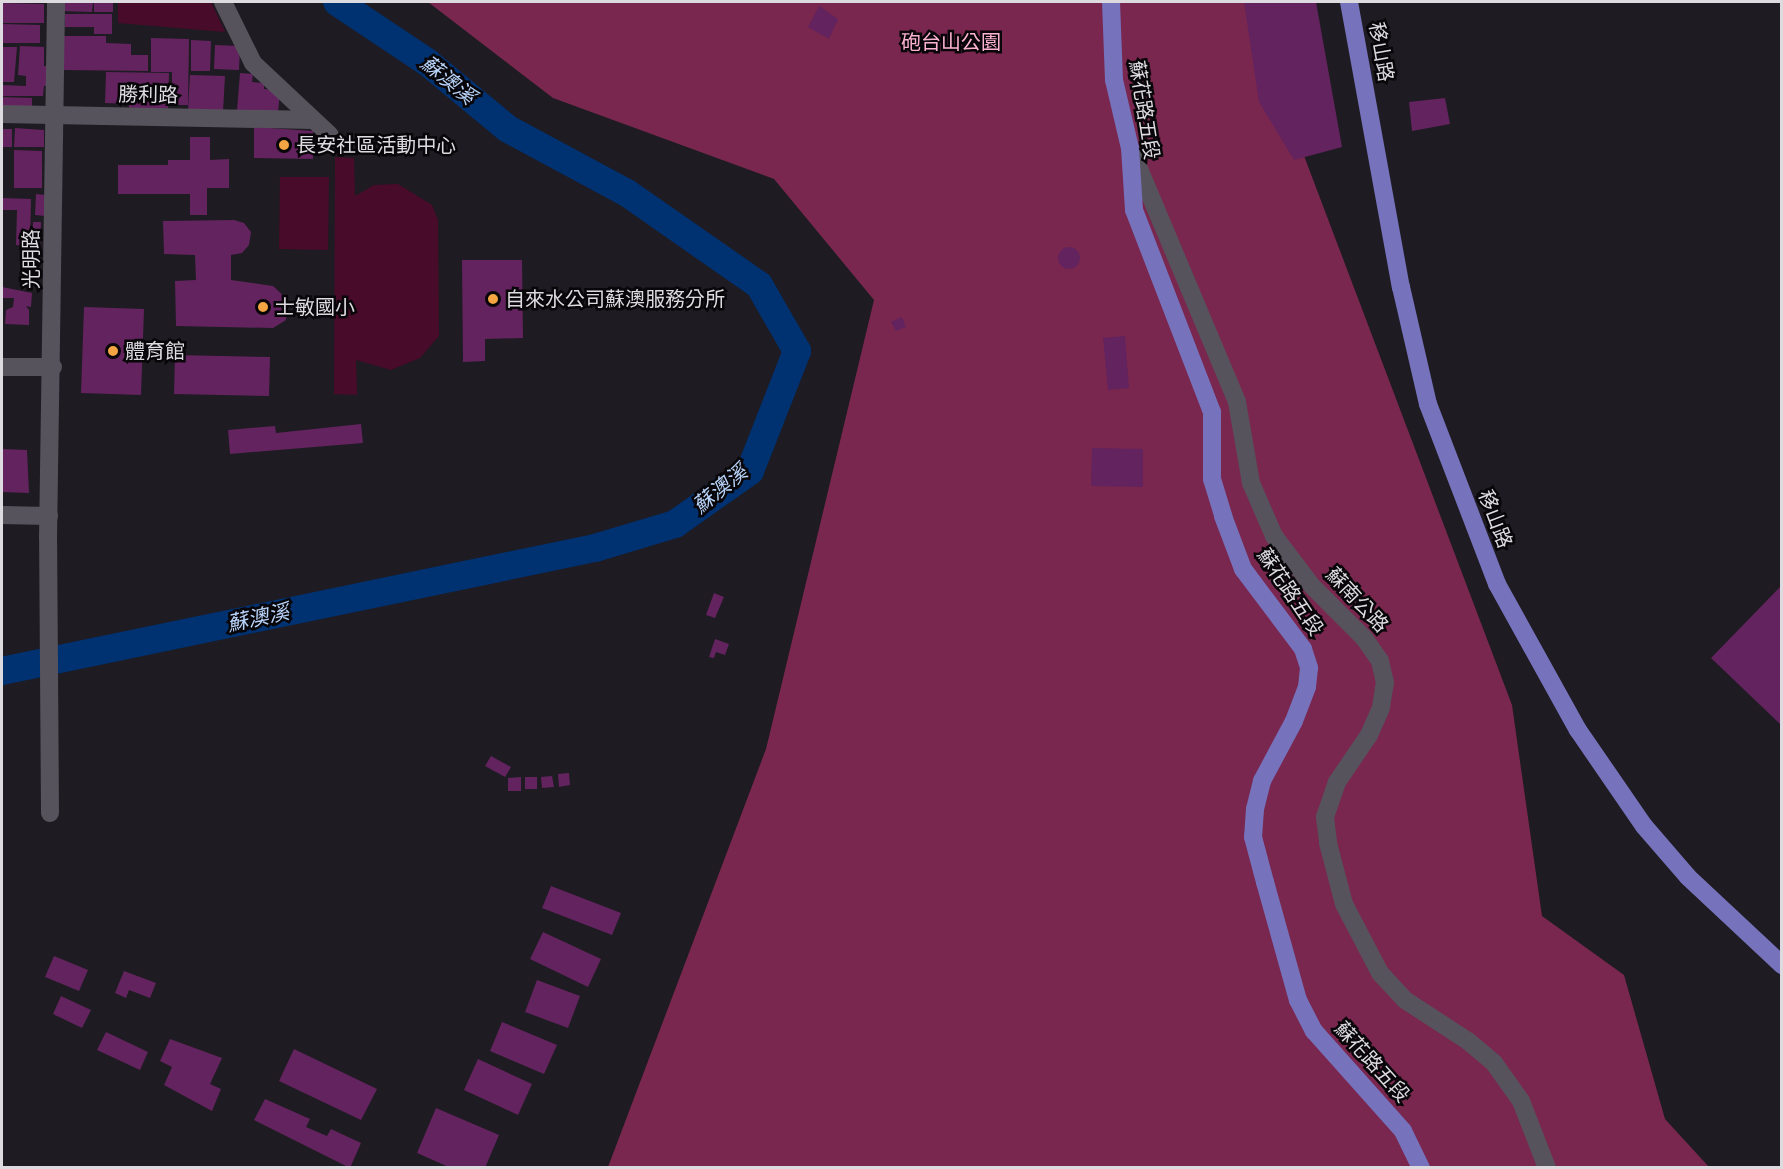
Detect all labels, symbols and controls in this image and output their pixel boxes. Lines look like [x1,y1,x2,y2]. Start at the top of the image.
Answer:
street label: 移山路 [1364,20,1398,84]
park label: 砲台山公園 [901,30,1001,54]
water label: 蘇澳溪 [416,50,480,110]
street label: 蘇花路五段 [1124,59,1164,161]
street label: 勝利路 [118,82,178,108]
place label: 長安社區活動中心 [296,133,456,157]
marker: 長安社區活動中心 [277,138,291,152]
street label: 光明路 [19,229,43,289]
place label: 自來水公司蘇澳服務分所 [505,287,725,311]
marker: 自來水公司蘇澳服務分所 [486,292,500,306]
place label: 士敏國小 [275,295,355,319]
marker: 士敏國小 [256,300,270,314]
place label: 體育館 [125,339,185,363]
marker: 體育館 [106,344,120,358]
water label: 蘇澳溪 [688,459,752,519]
street label: 移山路 [1473,487,1517,551]
street label: 蘇花路五段 [1252,544,1328,640]
street label: 蘇南公路 [1321,563,1393,637]
water label: 蘇澳溪 [225,599,291,637]
street label: 蘇花路五段 [1330,1017,1414,1107]

